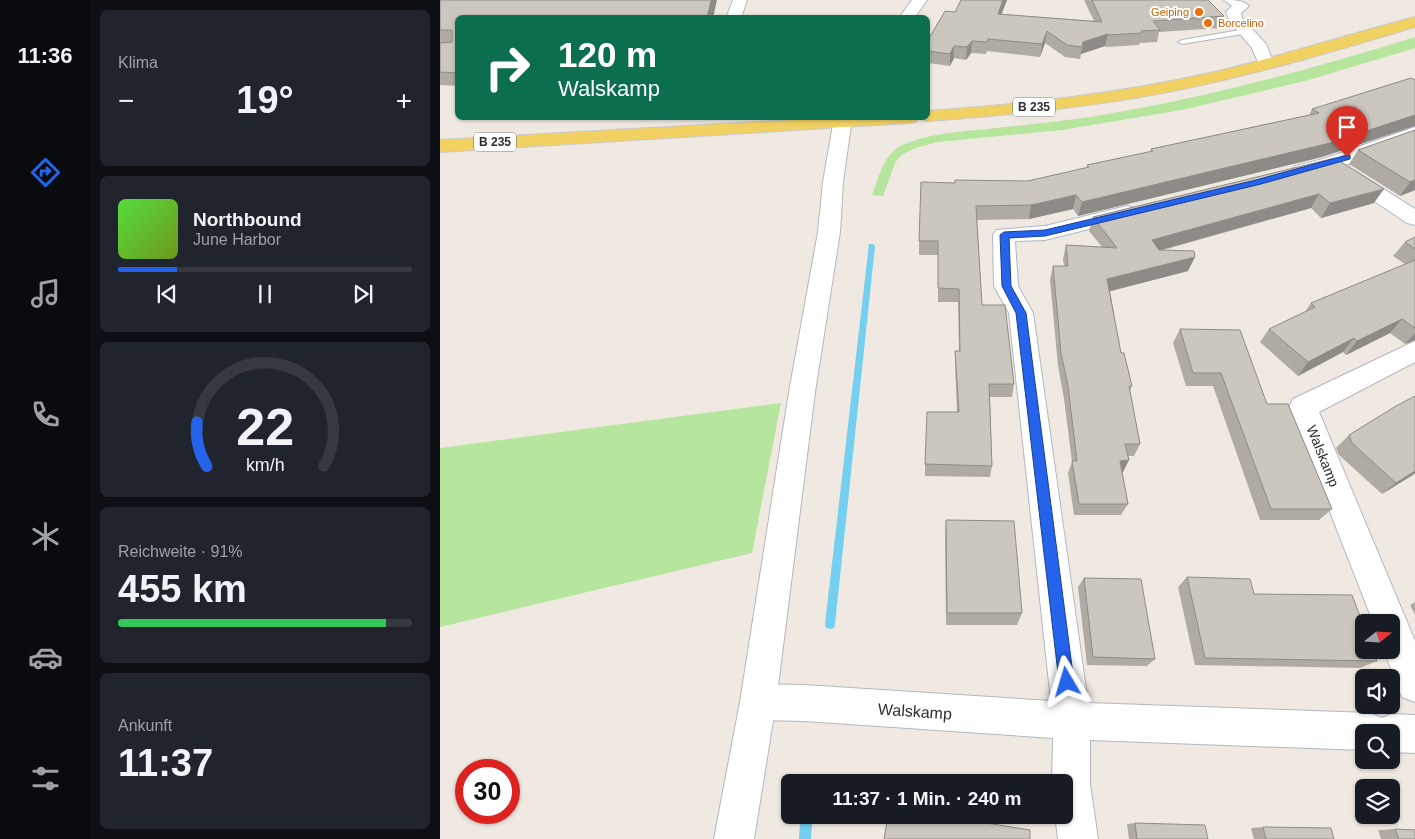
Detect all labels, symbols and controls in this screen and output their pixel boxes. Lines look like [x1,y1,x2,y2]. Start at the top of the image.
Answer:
place label: Geiping [1151,6,1189,18]
marker: Geiping [1193,6,1205,18]
marker: Borcelino [1202,17,1214,29]
place label: Borcelino [1218,17,1264,29]
icon: right [475,35,540,100]
text: 120 m [558,35,657,74]
text: 11:36 [17,43,73,68]
text: Klima [118,54,158,71]
text: Walskamp [558,76,660,101]
text: 19° [236,79,294,121]
text: − [118,85,134,116]
text: + [396,85,412,116]
road number: B 235 [1013,98,1055,116]
pin [1326,106,1368,157]
icon: arrive [1333,113,1361,141]
road number: B 235 [474,132,516,152]
icon: directions [28,155,63,190]
text: Northbound [193,209,302,230]
text: June Harbor [193,231,281,248]
icon: music [28,276,63,311]
icon: previous [153,280,181,308]
icon: pause [251,280,279,308]
icon: next [349,280,377,308]
icon: phone [28,397,63,432]
text: 22 [236,398,294,456]
street label: Walskamp [1303,423,1343,489]
text: km/h [246,455,284,475]
icon: climate [28,519,63,554]
text: Reichweite · 91% [118,543,243,560]
text: 455 km [118,568,247,610]
north arrow [1355,614,1400,659]
map controls [1355,614,1400,824]
icon: car [28,640,63,675]
position arrow [1040,655,1092,707]
button: sound [1355,669,1400,714]
street label: Walskamp [877,700,953,723]
text: Ankunft [118,717,172,734]
button: search [1355,724,1400,769]
text: 11:37 [118,742,213,784]
speed limit sign: 30 [455,759,520,824]
icon: filters [28,761,63,796]
button: layers [1355,779,1400,824]
text: 11:37 · 1 Min. · 240 m [832,788,1022,809]

